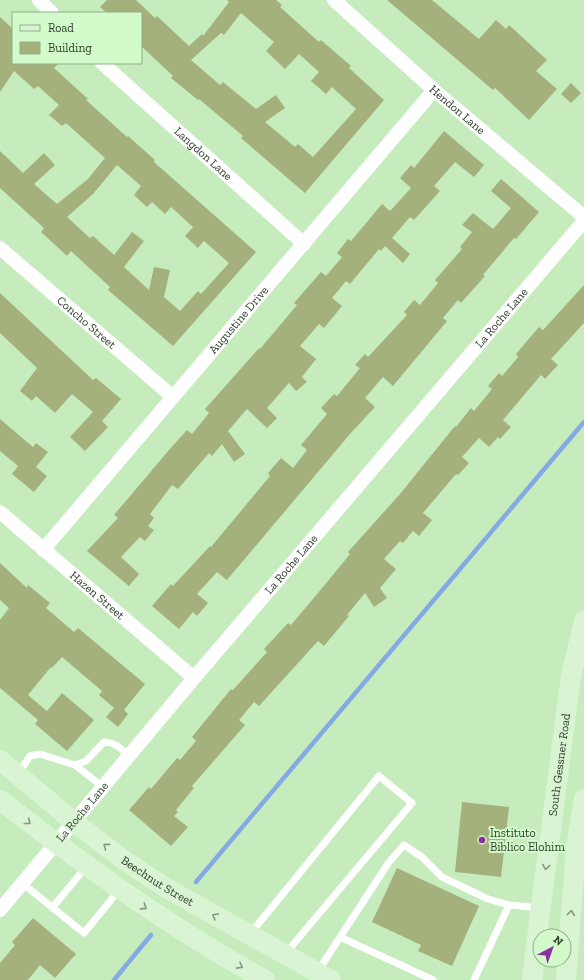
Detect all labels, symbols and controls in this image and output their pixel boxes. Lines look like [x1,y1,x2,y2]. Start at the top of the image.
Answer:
legend [12,12,142,64]
text: Road [48,21,74,35]
text: Building [48,41,92,55]
street label: Hendon Lane [427,82,488,137]
street label: Langdon Lane [171,124,235,184]
street label: Augustine Drive [206,283,271,357]
street label: La Roche Lane [472,285,531,350]
street label: Concho Street [54,293,119,352]
street label: La Roche Lane [262,531,321,597]
street label: Hazen Street [67,568,128,623]
street label: South Gessner Road [546,712,573,817]
street label: La Roche Lane [53,779,111,845]
one-way arrow [23,817,30,824]
place label: Instituto Biblico Elohim [490,826,565,854]
marker: Instituto Biblico Elohim [477,835,487,845]
one-way arrow [103,844,110,851]
street label: Beechnut Street [118,853,197,909]
one-way arrow [542,864,551,870]
one-way arrow [140,902,147,910]
one-way arrow [566,910,575,916]
one-way arrow [212,913,219,920]
north arrow [532,928,572,968]
text: N [551,933,566,949]
one-way arrow [236,962,243,969]

